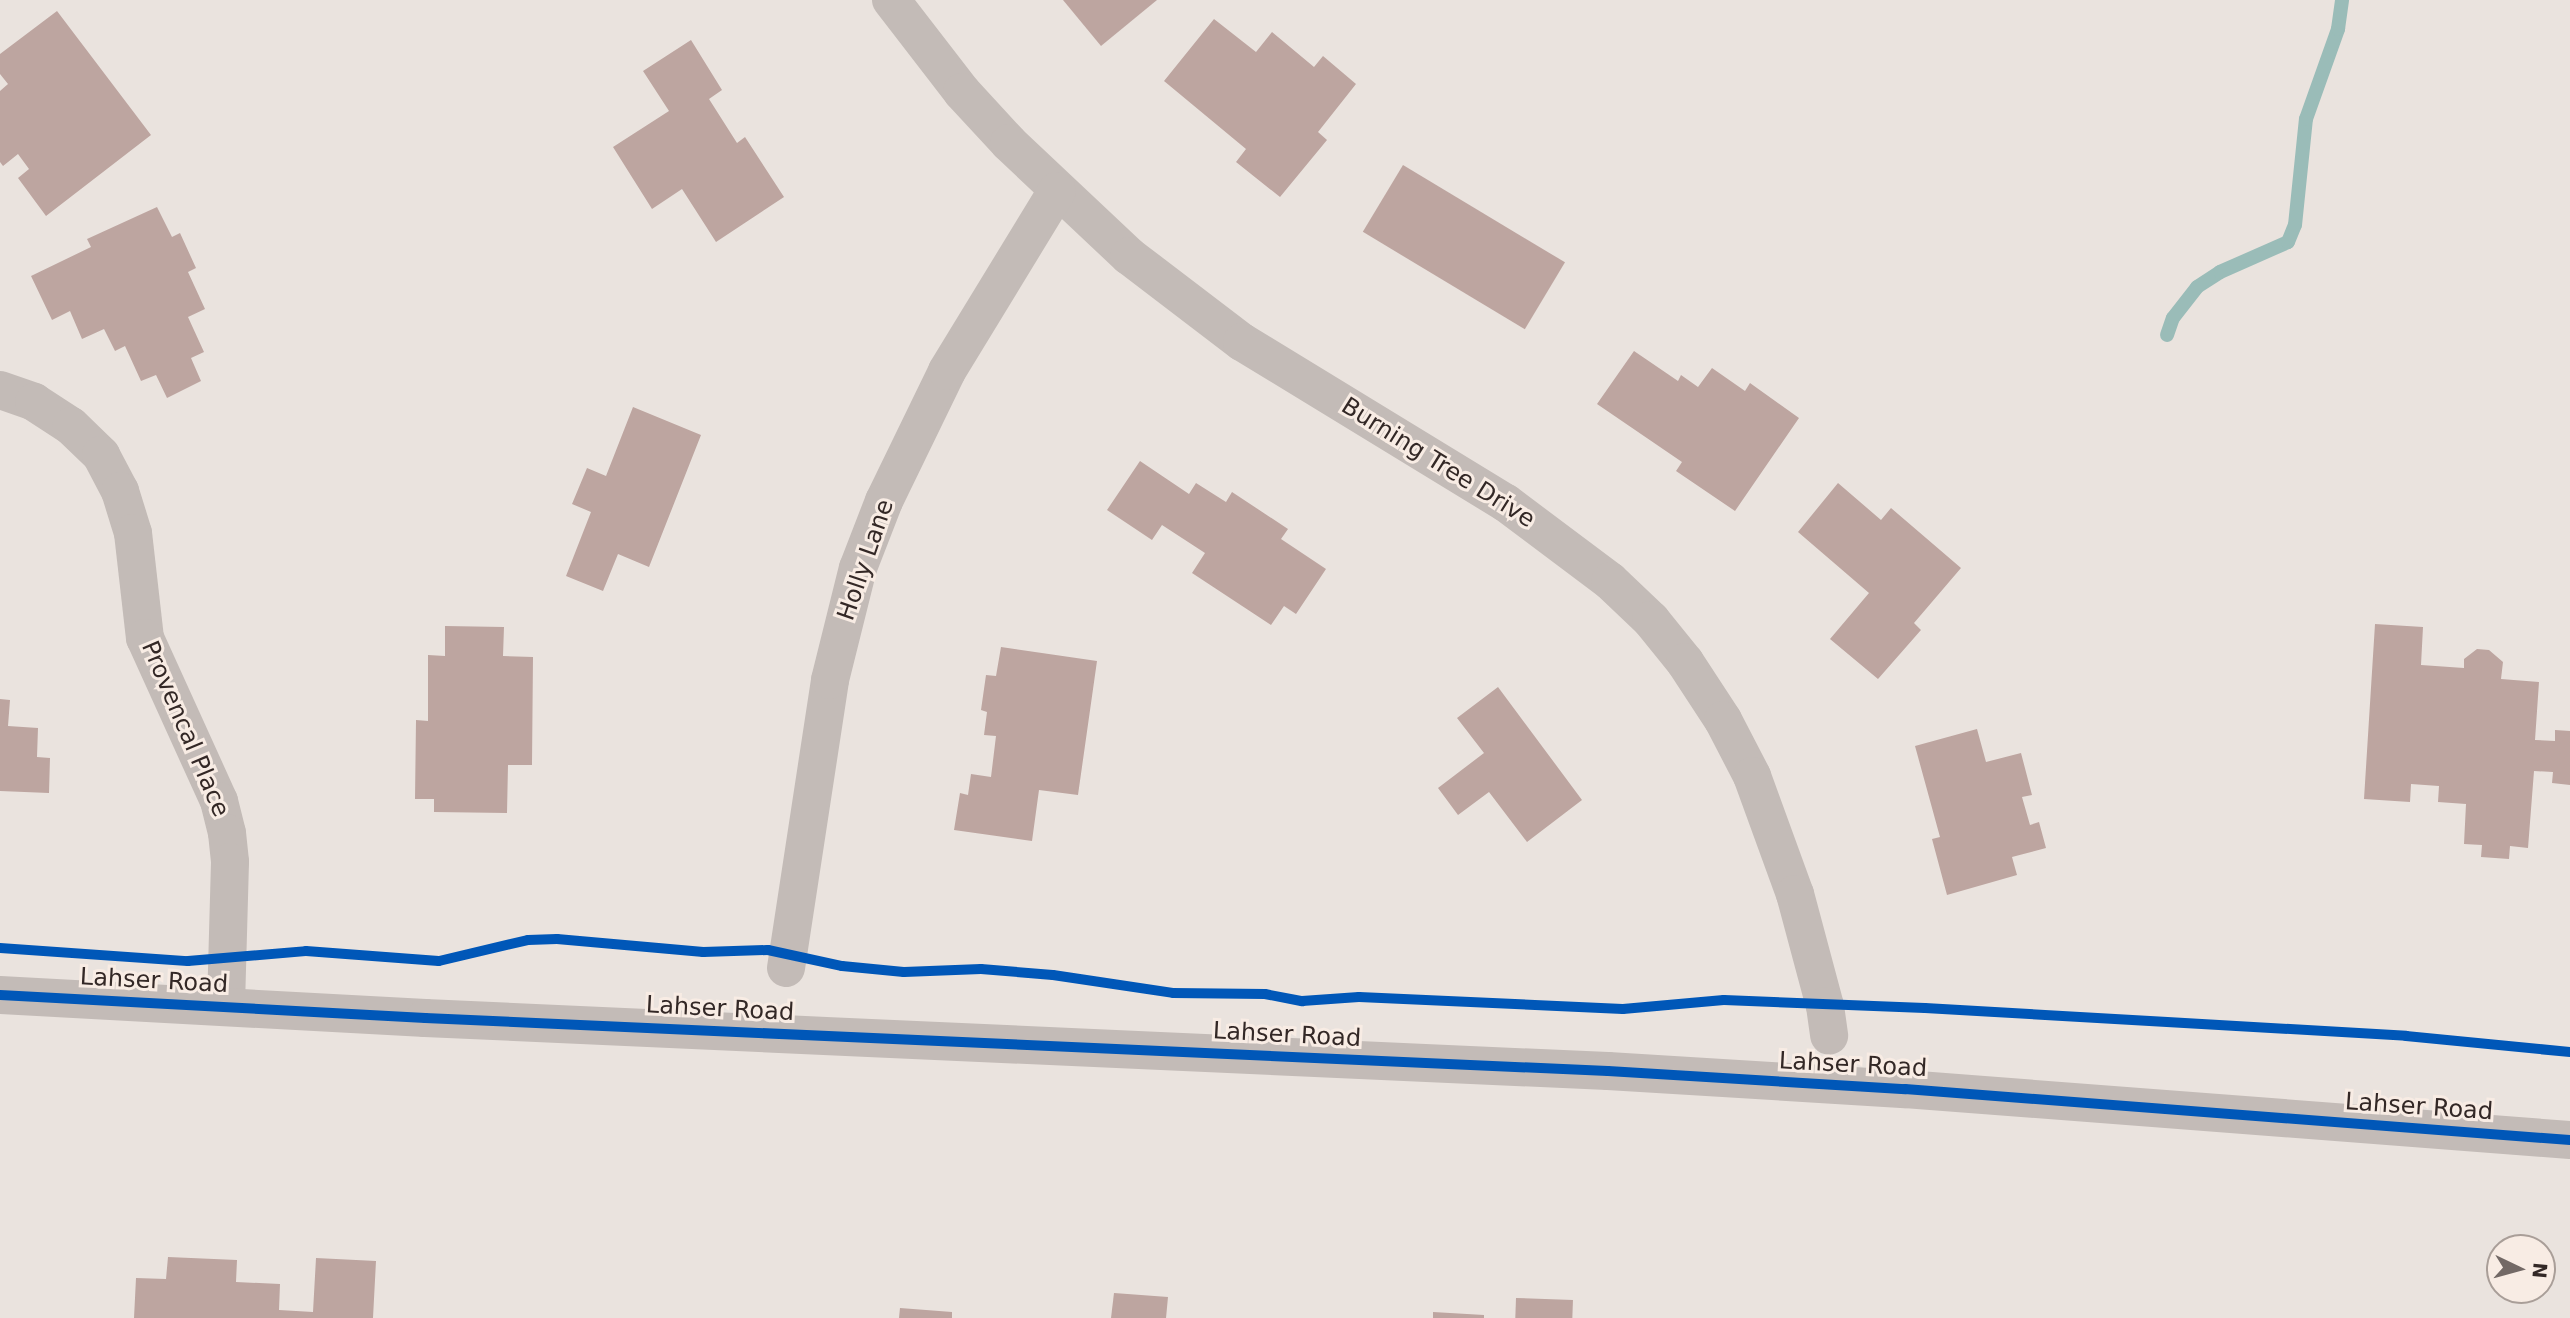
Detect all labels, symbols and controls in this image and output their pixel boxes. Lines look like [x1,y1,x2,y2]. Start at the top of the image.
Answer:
street label: Burning Tree Drive [1336,392,1540,534]
street label: Holly Lane [832,496,900,624]
street label: Provencal Place [135,637,235,821]
street label: Lahser Road [79,963,229,999]
street label: Lahser Road [645,991,795,1027]
street label: Lahser Road [1212,1017,1362,1053]
street label: Lahser Road [1778,1047,1928,1083]
street label: Lahser Road [2344,1087,2494,1127]
north arrow [2486,1234,2556,1304]
text: N [2528,1262,2552,1280]

